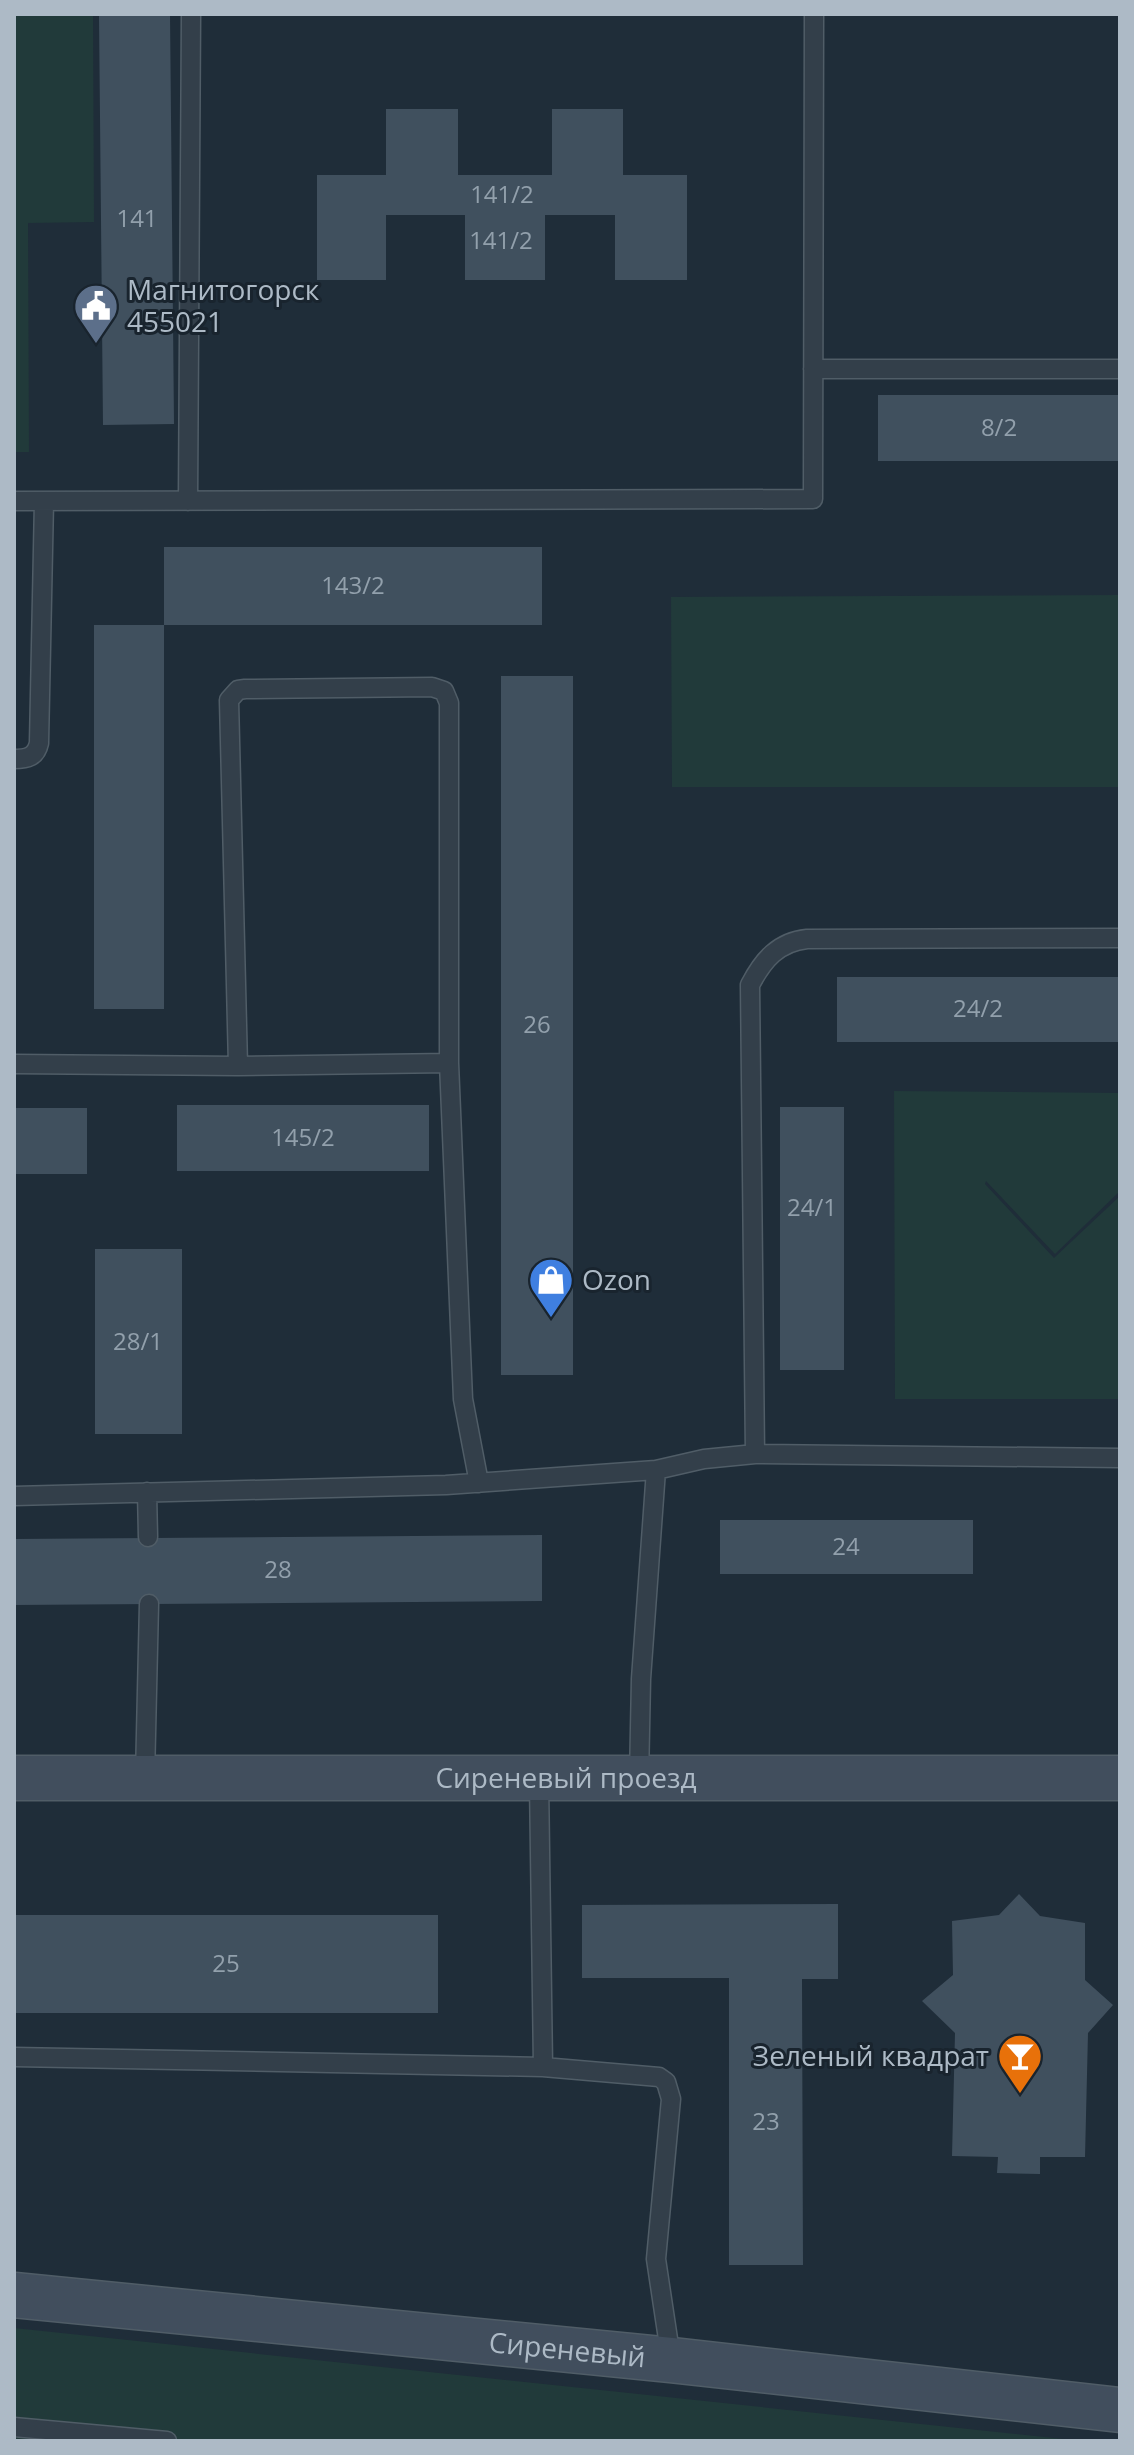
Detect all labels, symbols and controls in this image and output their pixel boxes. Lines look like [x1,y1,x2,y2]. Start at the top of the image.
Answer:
house number: 141/2 [470,177,534,210]
house number: 141 [116,201,158,234]
house number: 141/2 [469,223,533,256]
place label: Магнитогорск 455021 [127,270,320,340]
public building icon: Магнитогорск 455021 [72,282,120,345]
house number: 8/2 [981,410,1017,443]
house number: 143/2 [321,568,385,601]
house number: 24/2 [953,991,1003,1024]
house number: 26 [523,1007,551,1040]
house number: 145/2 [271,1120,335,1153]
house number: 24/1 [787,1190,837,1223]
shop icon: Ozon [527,1256,575,1319]
place label: Ozon [582,1260,651,1298]
house number: 28/1 [113,1324,163,1357]
house number: 24 [832,1529,860,1562]
house number: 28 [264,1552,292,1585]
street label: Сиреневый проезд [435,1758,697,1796]
house number: 25 [212,1946,240,1979]
bar icon: Зеленый квадрат [996,2032,1044,2095]
place label: Зеленый квадрат [753,2036,989,2074]
house number: 23 [752,2104,780,2137]
street label: Сиреневый [487,2322,647,2375]

